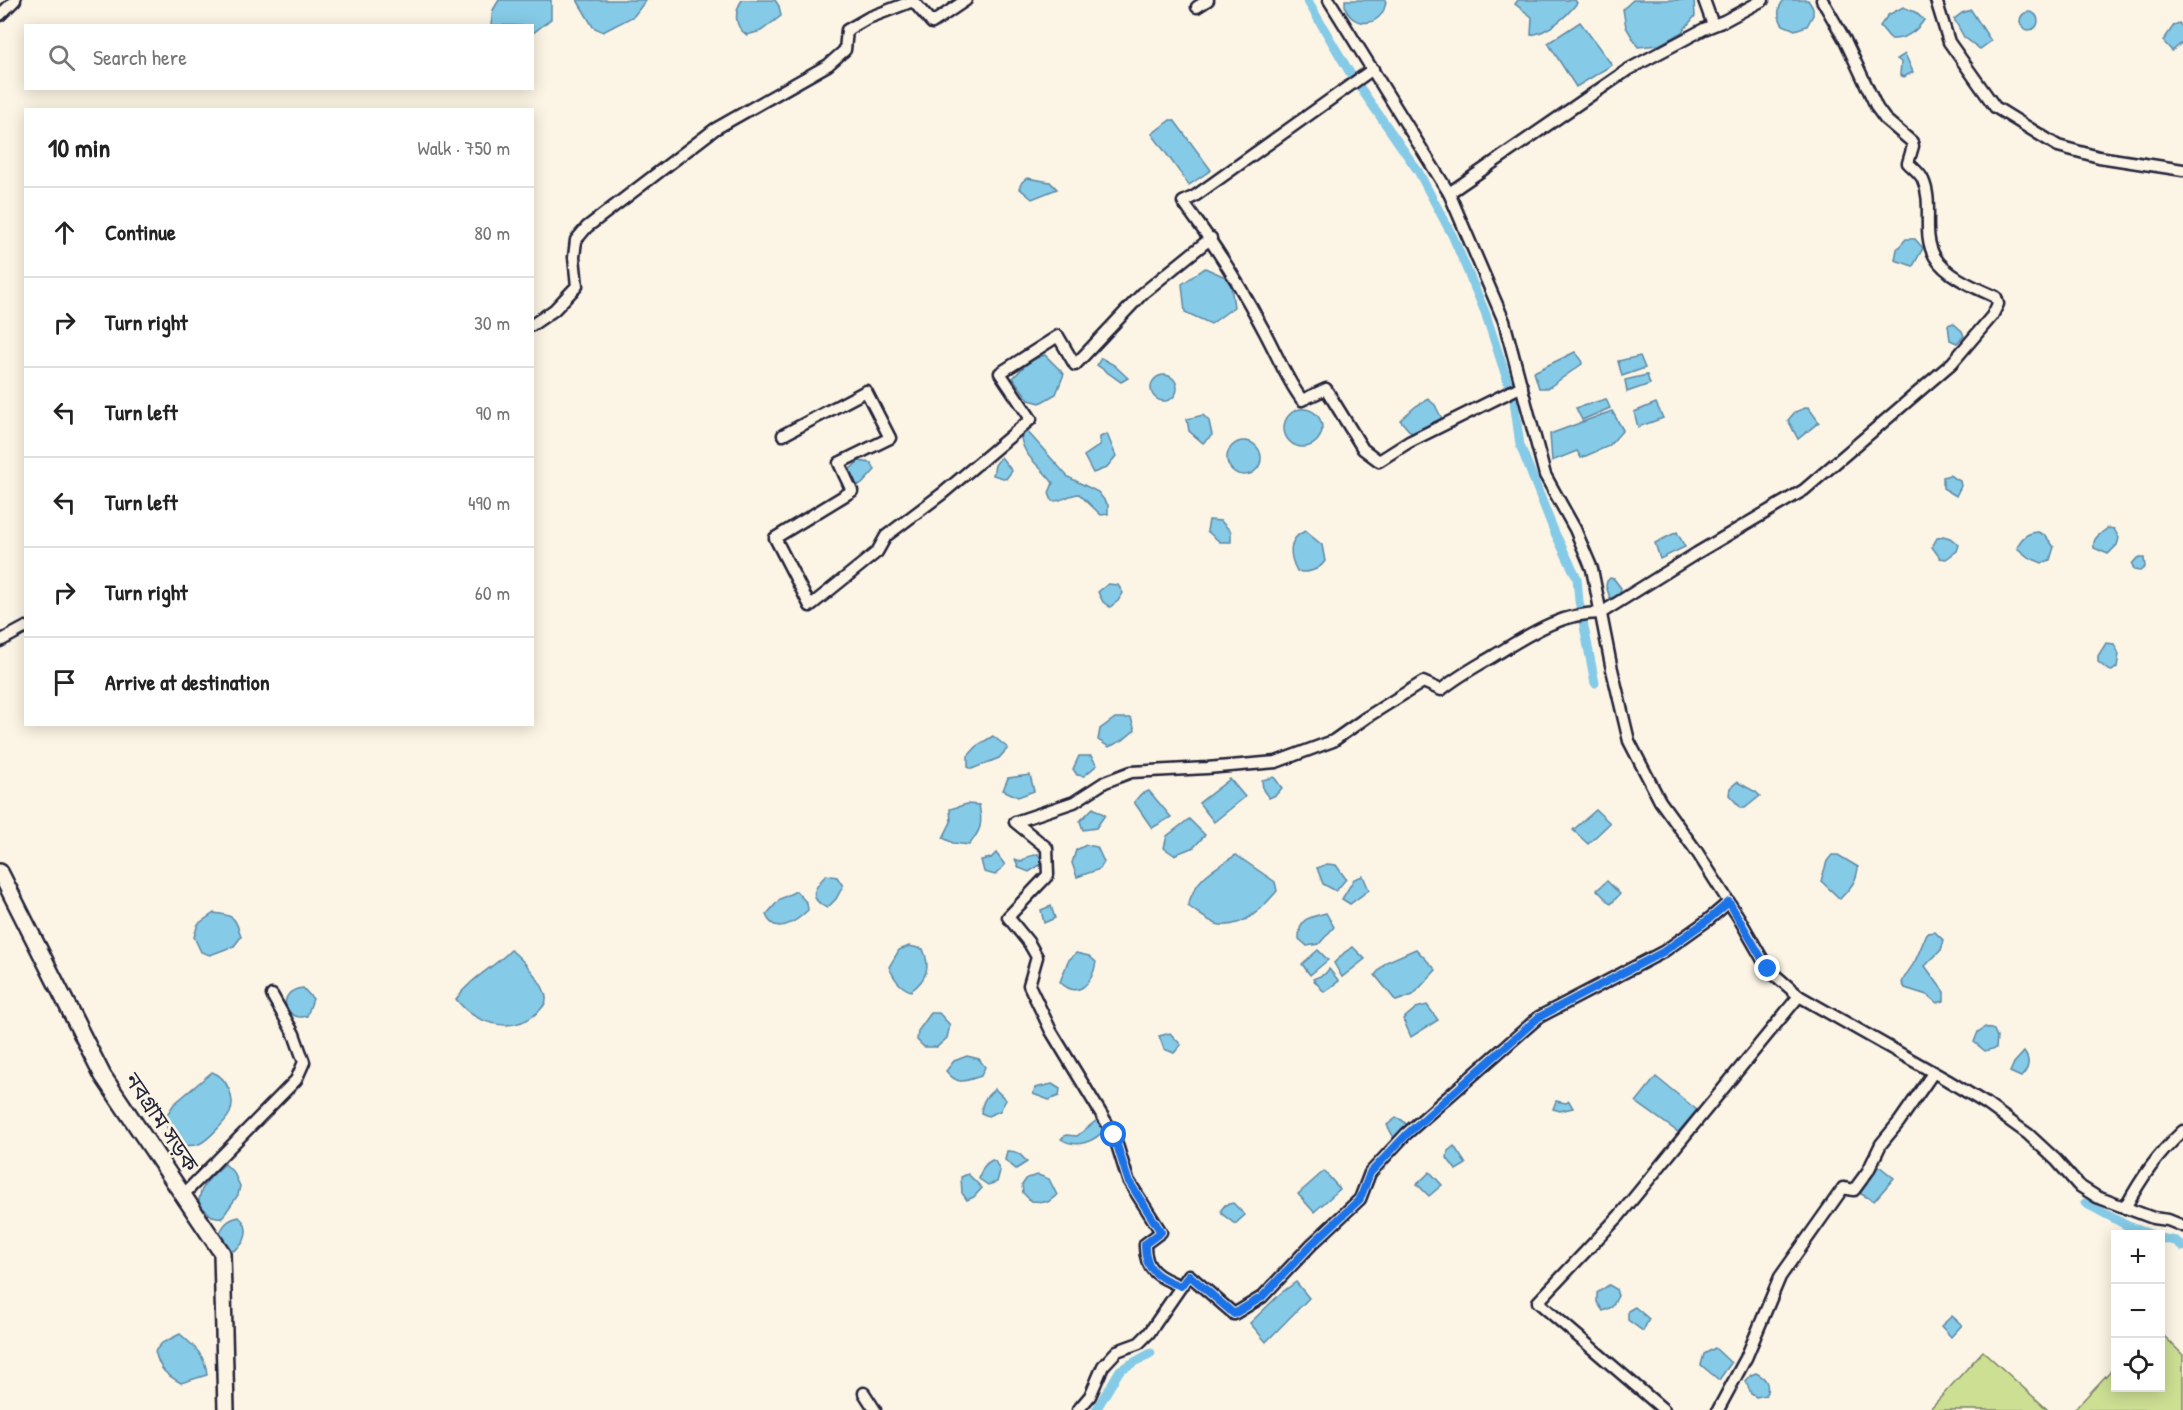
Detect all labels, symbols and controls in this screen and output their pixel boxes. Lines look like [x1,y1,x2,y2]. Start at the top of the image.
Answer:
search box [24,24,534,90]
icon: search [45,41,78,74]
text: Search here [93,42,187,72]
text: 10 min [48,130,110,165]
text: Walk · 750 m [418,134,510,161]
icon: ahead [48,216,81,249]
text: Continue [105,217,176,247]
text: 80 m [474,219,510,246]
icon: right [48,306,81,339]
text: Turn right [105,307,188,337]
text: 30 m [474,309,510,336]
icon: left [48,396,81,429]
text: Turn left [105,397,178,427]
text: 90 m [476,399,510,426]
icon: left [48,486,81,519]
text: Turn left [105,487,178,517]
text: 490 m [468,489,510,516]
icon: right [48,576,81,609]
text: Turn right [105,577,188,607]
text: 60 m [475,579,510,606]
icon: arrive [48,666,81,699]
text: Arrive at destination [105,667,270,697]
route end [1754,955,1780,981]
street label: নবগ্রাম সড়ক [117,1066,206,1177]
route start [1100,1121,1126,1147]
map controls [2111,1230,2165,1392]
button: + [2111,1230,2165,1284]
button: − [2111,1284,2165,1338]
button: locate [2111,1338,2165,1392]

